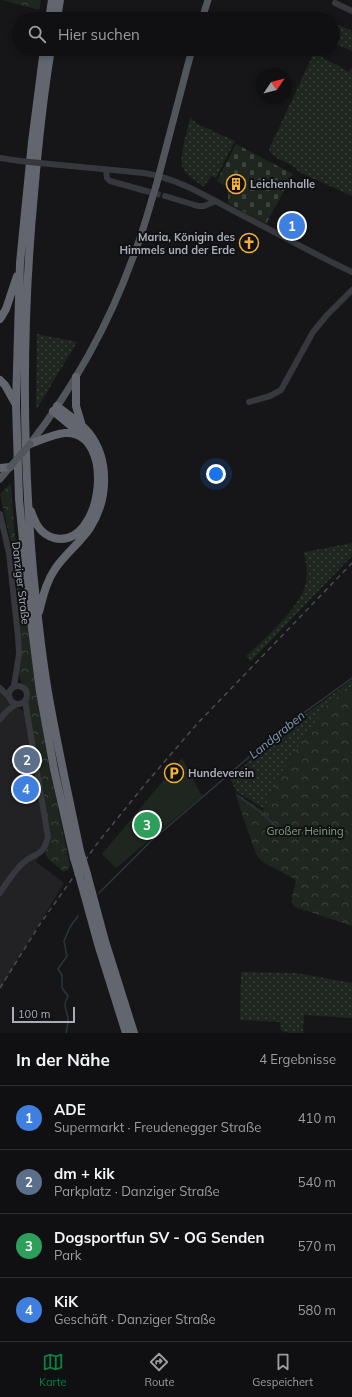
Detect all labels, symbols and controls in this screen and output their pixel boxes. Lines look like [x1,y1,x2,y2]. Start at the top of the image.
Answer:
search box [12,12,340,56]
icon: search [26,23,48,45]
text: Hier suchen [58,25,140,44]
north arrow [256,68,292,104]
building icon: Leichenhalle [225,173,247,195]
place label: Leichenhalle [250,177,315,191]
pin: 1 [279,211,305,241]
place label: Maria, Königin des Himmels und der Erde [120,230,235,257]
church icon: Maria, Königin des Himmels und der Erde [238,232,260,254]
your location [206,464,226,484]
street label: Danziger Straße [9,541,33,625]
water label: Landgraben [246,708,308,762]
pin: 2 [14,745,40,775]
parking icon: Hundeverein [163,762,185,784]
place label: Hundeverein [188,766,254,780]
pin: 4 [13,774,39,804]
pin: 3 [134,810,160,840]
park label: Großer Heining [266,824,344,838]
scale bar [12,1005,75,1024]
text: 100 m [18,1007,50,1021]
text: In der Nähe [16,1049,110,1070]
text: 4 Ergebnisse [259,1051,336,1067]
text: ADE [54,1100,86,1119]
text: 1 [25,1110,33,1126]
text: 410 m [298,1110,336,1126]
text: Supermarkt · Freudenegger Straße [54,1119,261,1135]
text: dm + kik [54,1164,114,1183]
text: 2 [25,1174,33,1190]
text: 540 m [298,1174,336,1190]
text: Parkplatz · Danziger Straße [54,1183,220,1199]
text: Dogsportfun SV - OG Senden [54,1228,265,1247]
text: 3 [25,1238,33,1254]
text: 570 m [298,1238,336,1254]
text: Park [54,1247,81,1263]
text: KiK [54,1292,78,1311]
text: 4 [25,1302,33,1318]
text: 580 m [298,1302,336,1318]
text: Geschäft · Danziger Straße [54,1311,216,1327]
tab: Karte [39,1351,67,1389]
tab: Route [145,1351,174,1389]
tab: Gespeichert [252,1351,313,1389]

